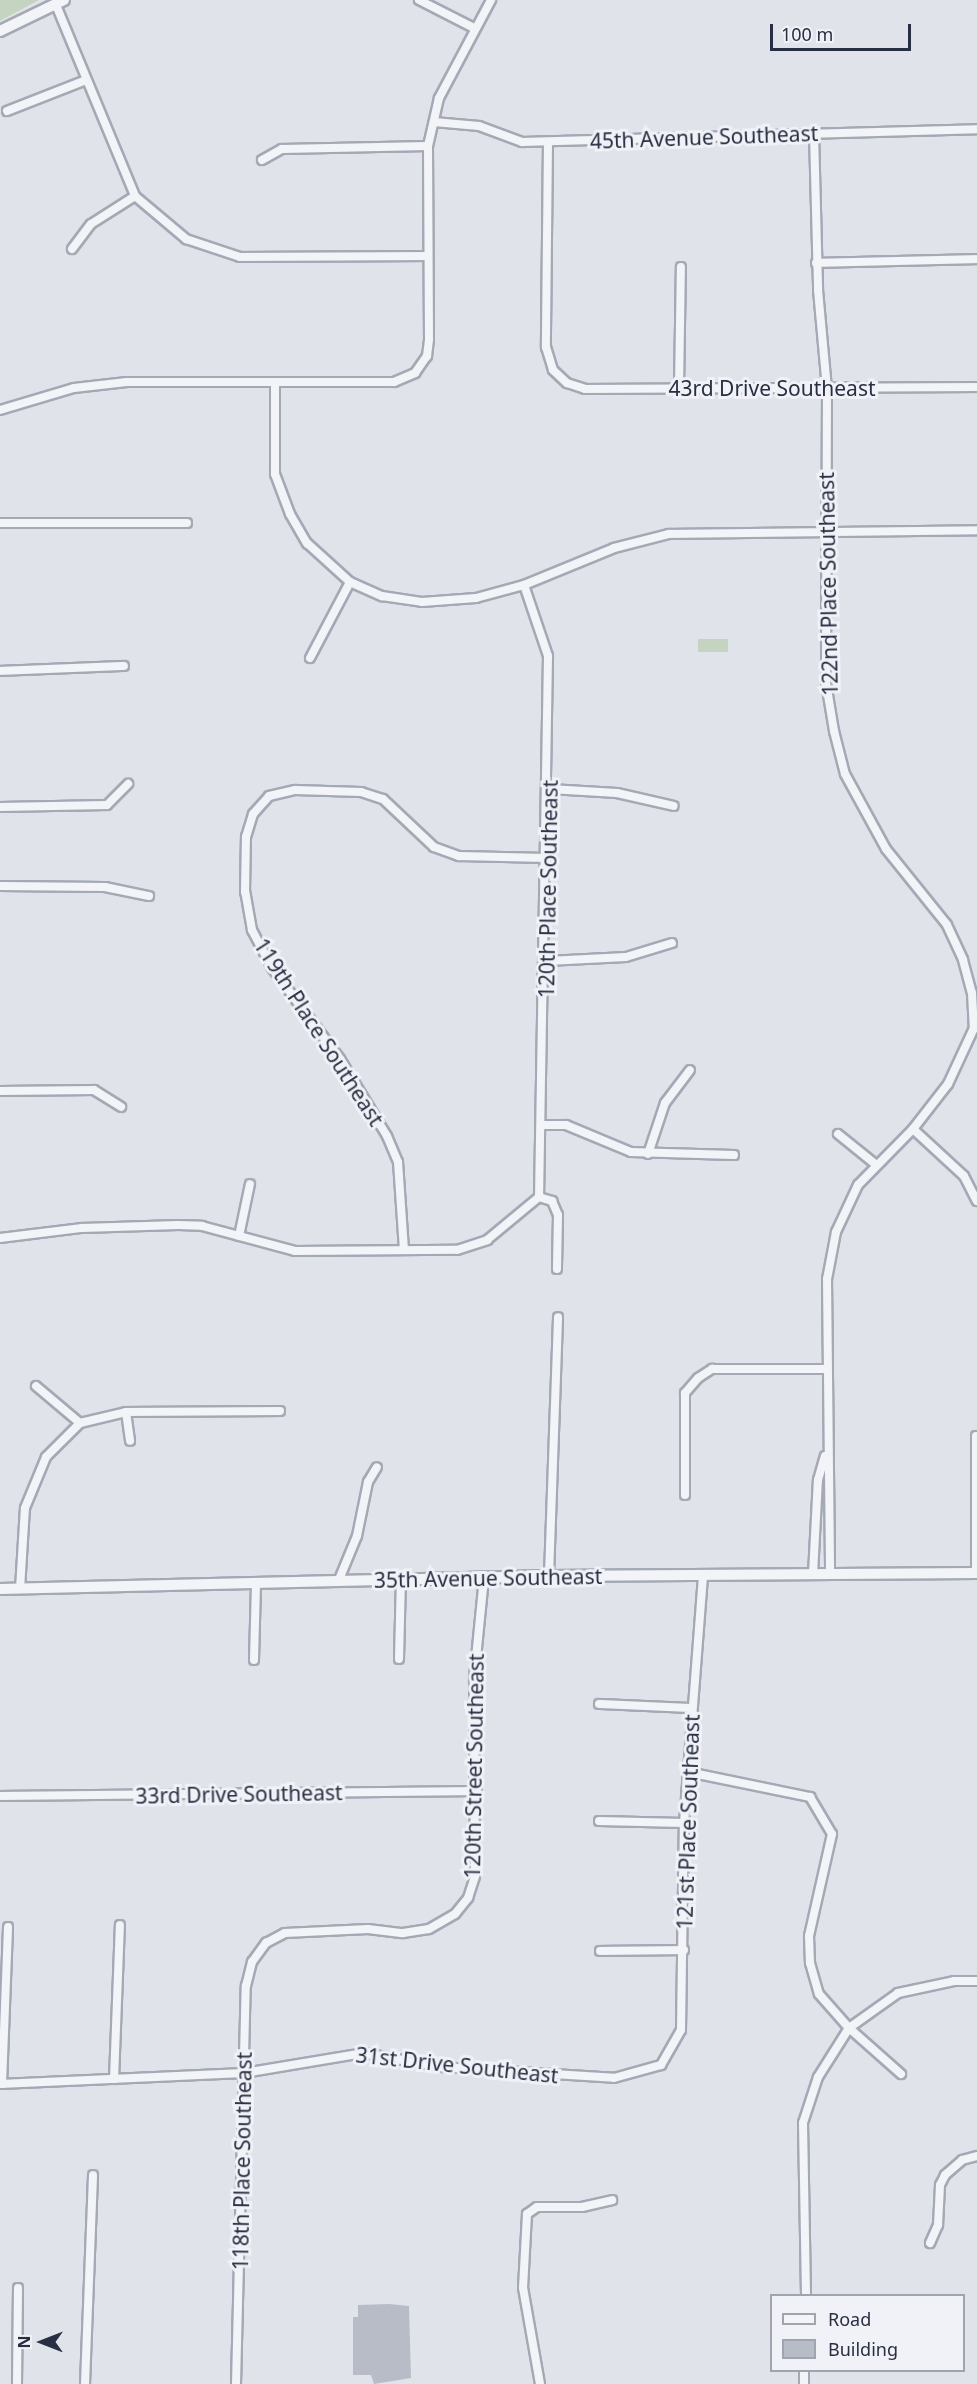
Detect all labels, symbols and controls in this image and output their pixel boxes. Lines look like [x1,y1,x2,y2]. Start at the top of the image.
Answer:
scale bar [773,12,914,50]
text: 100 m [781,22,833,46]
street label: 45th Avenue Southeast [589,120,819,154]
street label: 43rd Drive Southeast [668,375,876,401]
street label: 122nd Place Southeast [813,472,843,696]
street label: 120th Place Southeast [533,780,563,998]
street label: 119th Place Southeast [249,934,389,1130]
street label: 35th Avenue Southeast [374,1563,602,1593]
street label: 120th Street Southeast [459,1653,489,1879]
street label: 121st Place Southeast [672,1714,704,1930]
street label: 33rd Drive Southeast [135,1780,343,1808]
street label: 31st Drive Southeast [354,2042,560,2088]
street label: 118th Place Southeast [227,2052,257,2270]
legend [770,2294,965,2372]
text: Road [828,2307,871,2331]
north arrow [12,2312,72,2372]
text: N [13,2336,35,2349]
text: Building [828,2337,898,2361]

